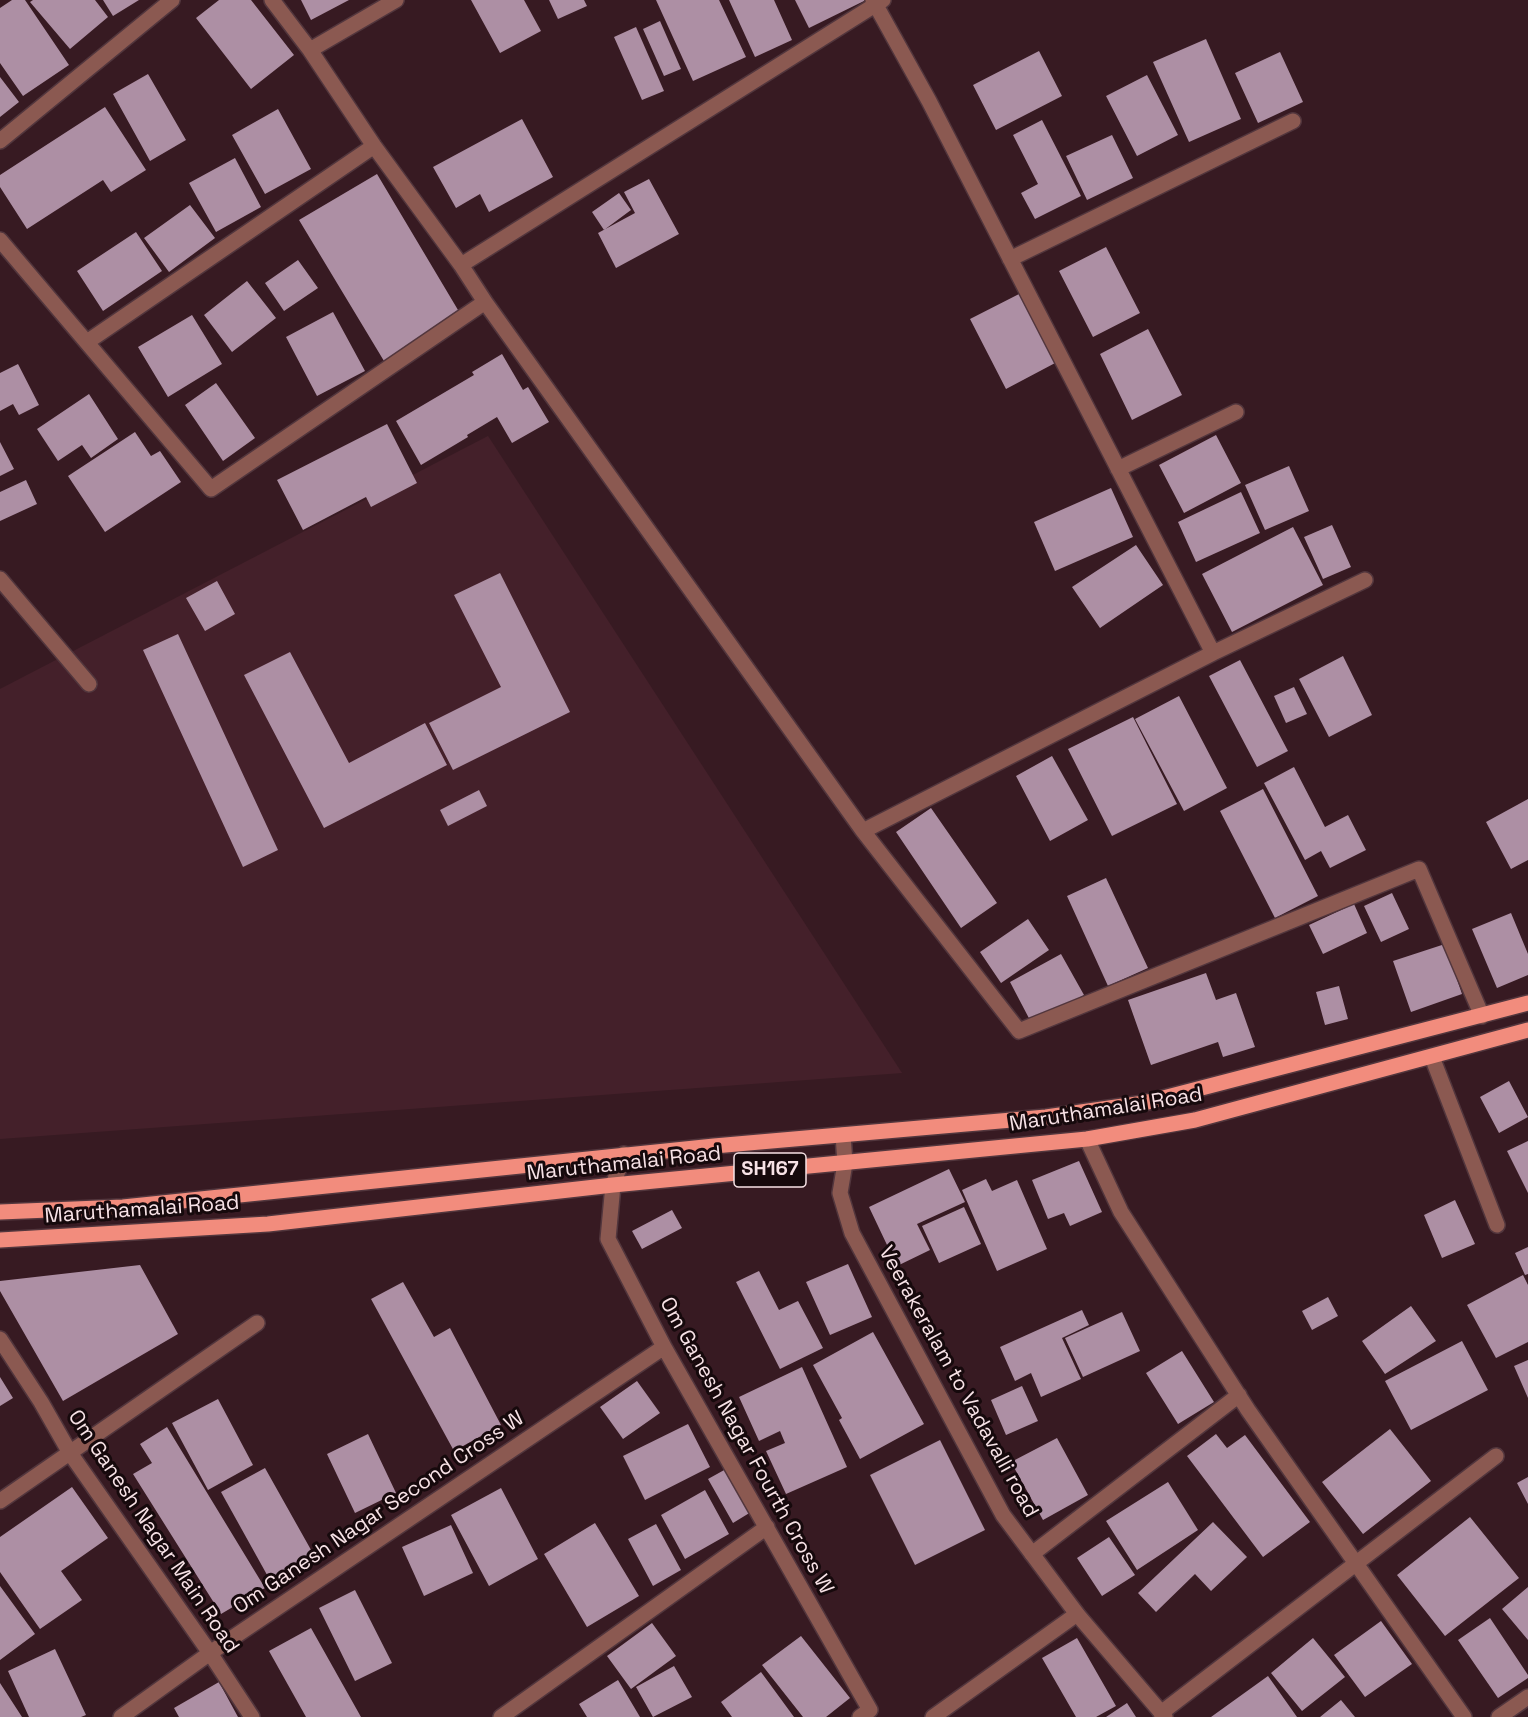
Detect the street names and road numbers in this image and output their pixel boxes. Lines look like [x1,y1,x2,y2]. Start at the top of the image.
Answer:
street label: Maruthamalai Road [1008,1082,1204,1138]
street label: Maruthamalai Road [526,1141,722,1187]
road number: SH167 [734,1153,806,1187]
street label: Maruthamalai Road [44,1191,240,1229]
street label: Veerakeralam to Vadavalli road [873,1242,1043,1522]
street label: Om Ganesh Nagar Fourth Cross W [654,1293,838,1599]
street label: Om Ganesh Nagar Main Road [62,1406,244,1658]
street label: Om Ganesh Nagar Second Cross W [229,1406,529,1620]

